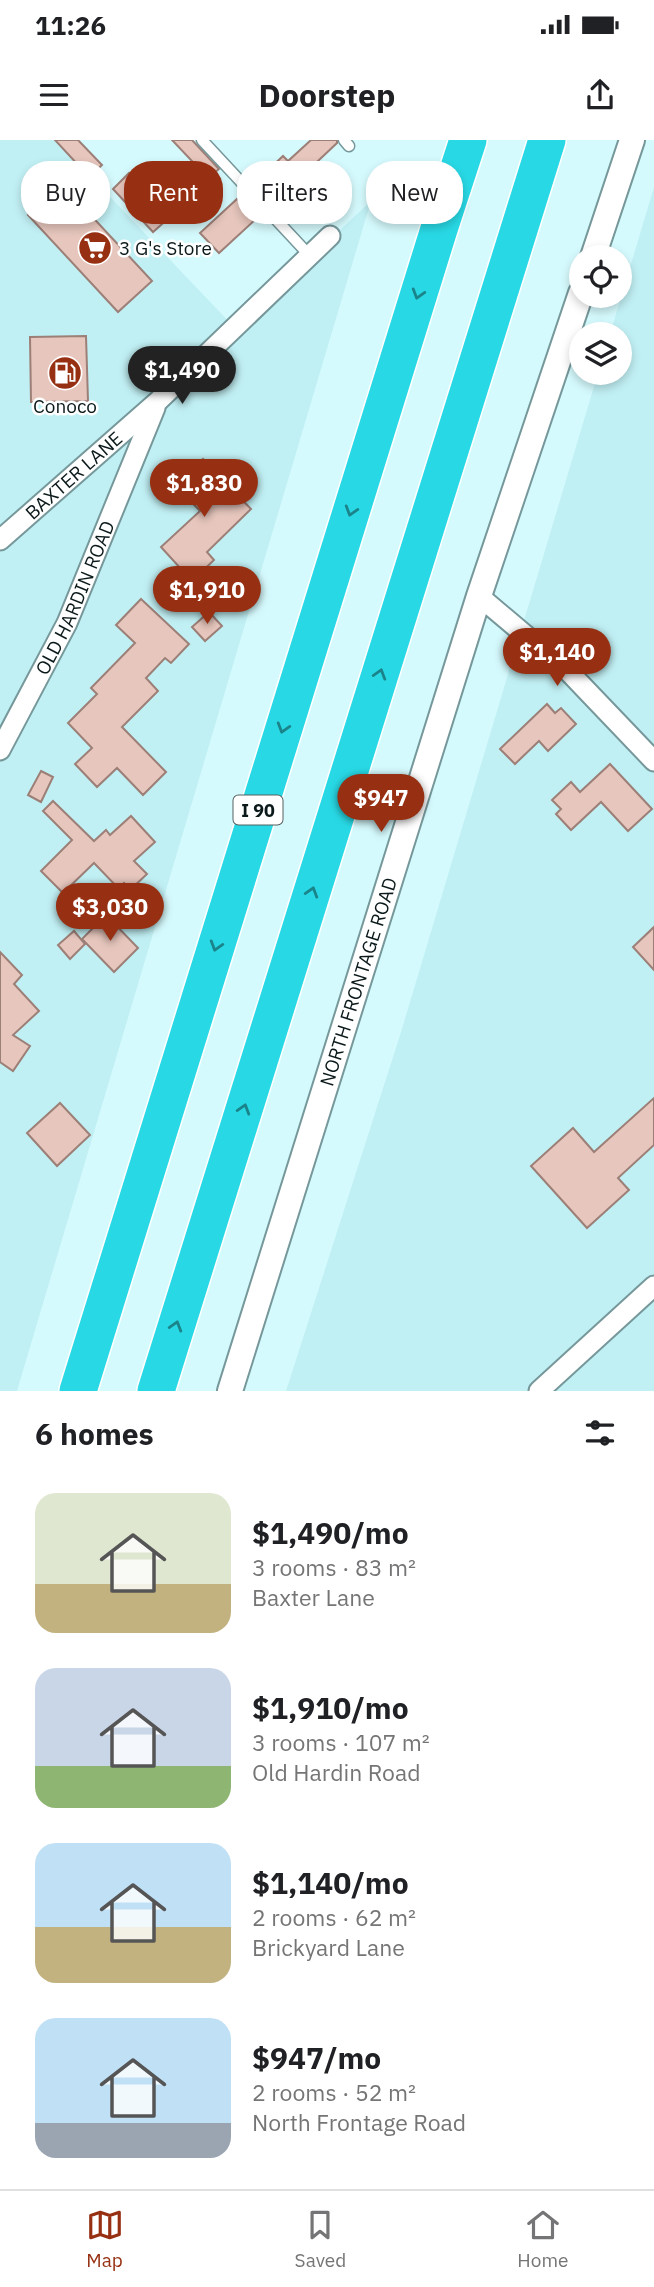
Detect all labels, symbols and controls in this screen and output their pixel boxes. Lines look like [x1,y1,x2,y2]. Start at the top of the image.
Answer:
text: 11:26 [35,8,106,42]
text: Doorstep [259,74,395,116]
icon: menu [35,76,73,114]
icon: share [581,76,619,114]
chip: Buy [21,161,110,224]
chip: Rent [124,161,223,224]
chip: Filters [237,161,352,224]
chip: New [366,161,463,224]
supermarket icon: 3 G's Store [76,229,114,267]
place label: 3 G's Store [119,236,212,260]
map controls [569,245,632,385]
button: locate [569,245,632,308]
one-way arrow [412,287,427,299]
button: layers [569,322,632,385]
pin: $1,490 [125,346,239,406]
fuel station icon: Conoco [46,354,84,392]
text: $1,490 [144,354,220,384]
place label: Conoco [33,394,97,418]
street label: BAXTER LANE [20,426,127,524]
pin: $1,830 [147,460,261,519]
text: $1,830 [166,467,242,497]
one-way arrow [344,505,359,517]
street label: OLD HARDIN ROAD [30,517,120,679]
pin: $1,910 [150,566,264,626]
text: $1,910 [169,574,245,604]
pin: $1,140 [500,629,614,688]
text: $1,140 [519,636,595,666]
one-way arrow [372,669,387,681]
one-way arrow [277,722,292,734]
pin: $947 [340,774,422,834]
text: $947 [353,782,409,812]
road number: I 90 [233,796,282,824]
street label: NORTH FRONTAGE ROAD [314,874,402,1089]
pin: $3,030 [53,884,167,943]
one-way arrow [304,886,319,898]
text: $3,030 [72,891,148,921]
one-way arrow [210,939,224,951]
one-way arrow [236,1103,251,1115]
one-way arrow [168,1320,183,1332]
text: 6 homes [35,1414,154,1453]
icon: filters [581,1414,619,1452]
text: $1,490/mo [252,1513,409,1552]
icon: home [91,1521,175,1605]
text: 3 rooms · 83 m² [252,1552,416,1582]
text: Baxter Lane [252,1582,375,1612]
text: $1,910/mo [252,1688,409,1727]
icon: home [91,1696,175,1780]
text: 3 rooms · 107 m² [252,1727,430,1757]
text: Old Hardin Road [252,1757,421,1787]
text: $1,140/mo [252,1863,409,1902]
icon: home [91,1871,175,1955]
text: 2 rooms · 62 m² [252,1902,416,1932]
text: Brickyard Lane [252,1932,405,1962]
text: $947/mo [252,2038,381,2077]
icon: home [91,2046,175,2130]
text: 2 rooms · 52 m² [252,2077,416,2107]
text: North Frontage Road [252,2107,466,2137]
tab: Map [86,2206,124,2272]
tab: Saved [295,2206,346,2272]
tab: Home [517,2206,568,2272]

